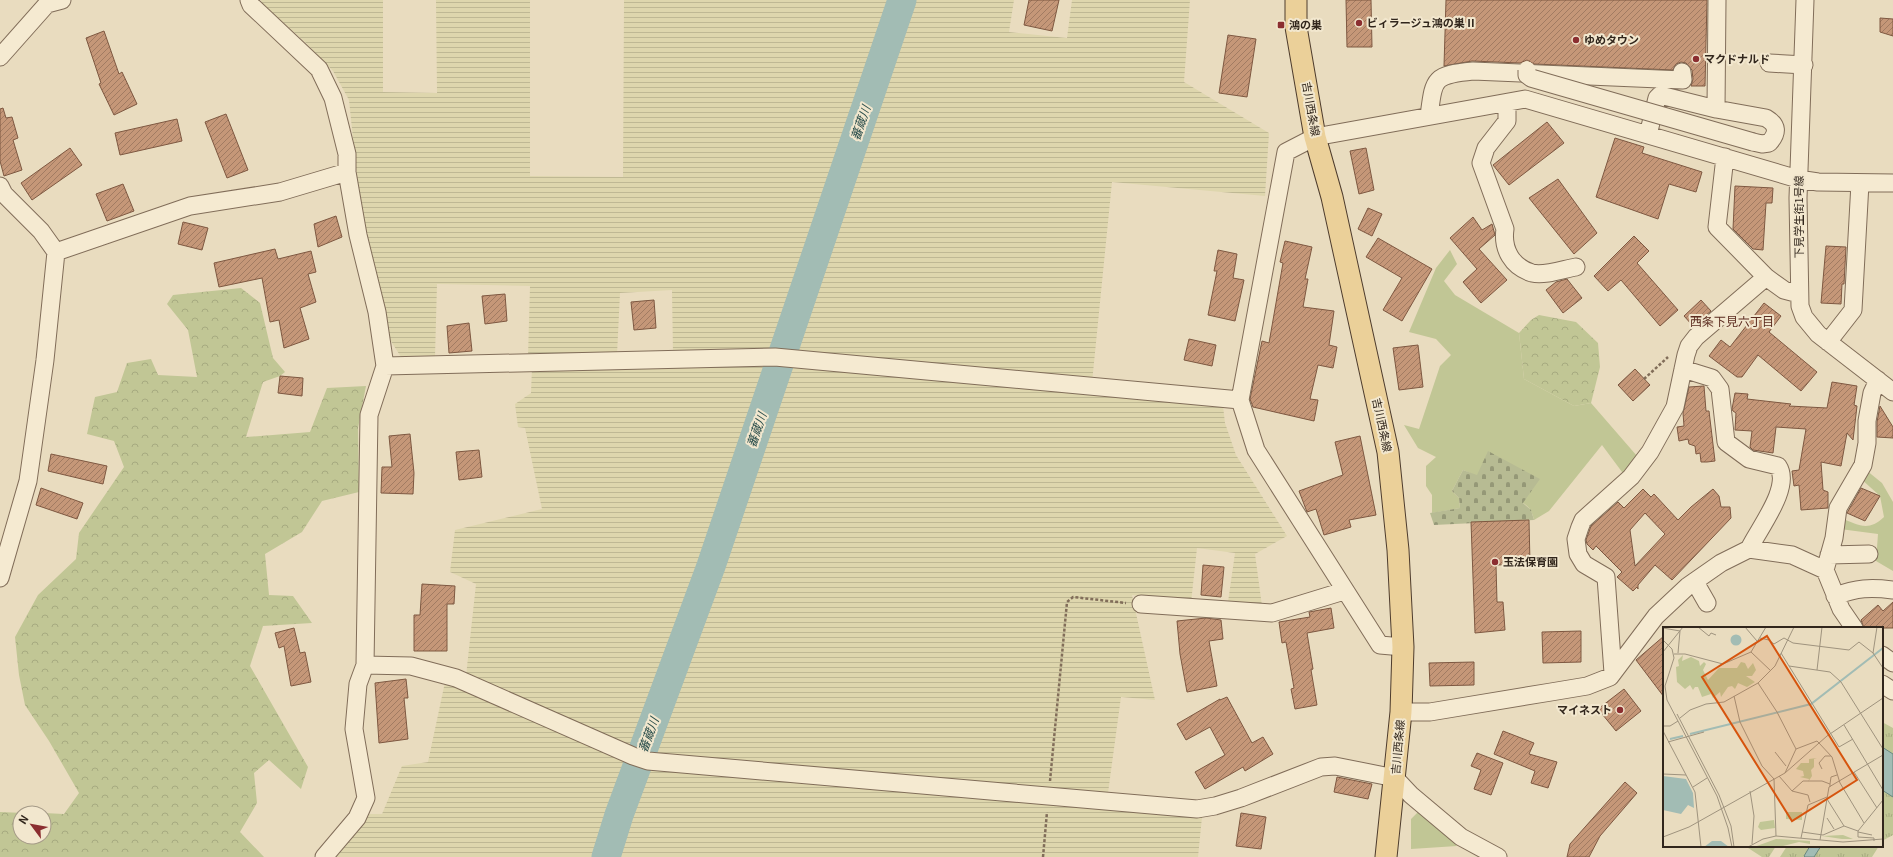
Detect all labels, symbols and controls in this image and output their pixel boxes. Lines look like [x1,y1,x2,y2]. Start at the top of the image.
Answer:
place label: ビィラージュ鴻の巣 II [1367,14,1475,30]
place label: 鴻の巣 [1289,16,1322,32]
marker: ビィラージュ鴻の巣 II [1354,18,1364,28]
marker: 鴻の巣 [1276,20,1286,30]
place label: ゆめタウン [1584,31,1639,47]
marker: ゆめタウン [1571,35,1581,45]
place label: マクドナルド [1704,50,1770,66]
marker: マクドナルド [1691,54,1701,64]
street label: 吉川西条線 [1299,80,1325,137]
water label: 蕃蔵川 [846,101,874,142]
street label: 下見学生街1号線 [1790,175,1806,259]
district label: 西条下見六丁目 [1690,312,1774,329]
street label: 吉川西条線 [1369,396,1397,453]
water label: 蕃蔵川 [742,408,770,449]
place label: 玉法保育園 [1503,553,1558,569]
marker: 玉法保育園 [1490,557,1500,567]
inset map [1663,627,1883,847]
place label: マイネスト [1557,701,1612,717]
marker: マイネスト [1615,705,1625,715]
water label: 蕃蔵川 [633,713,662,754]
street label: 吉川西条線 [1387,719,1407,775]
north arrow [12,805,52,845]
text: N [14,811,32,827]

